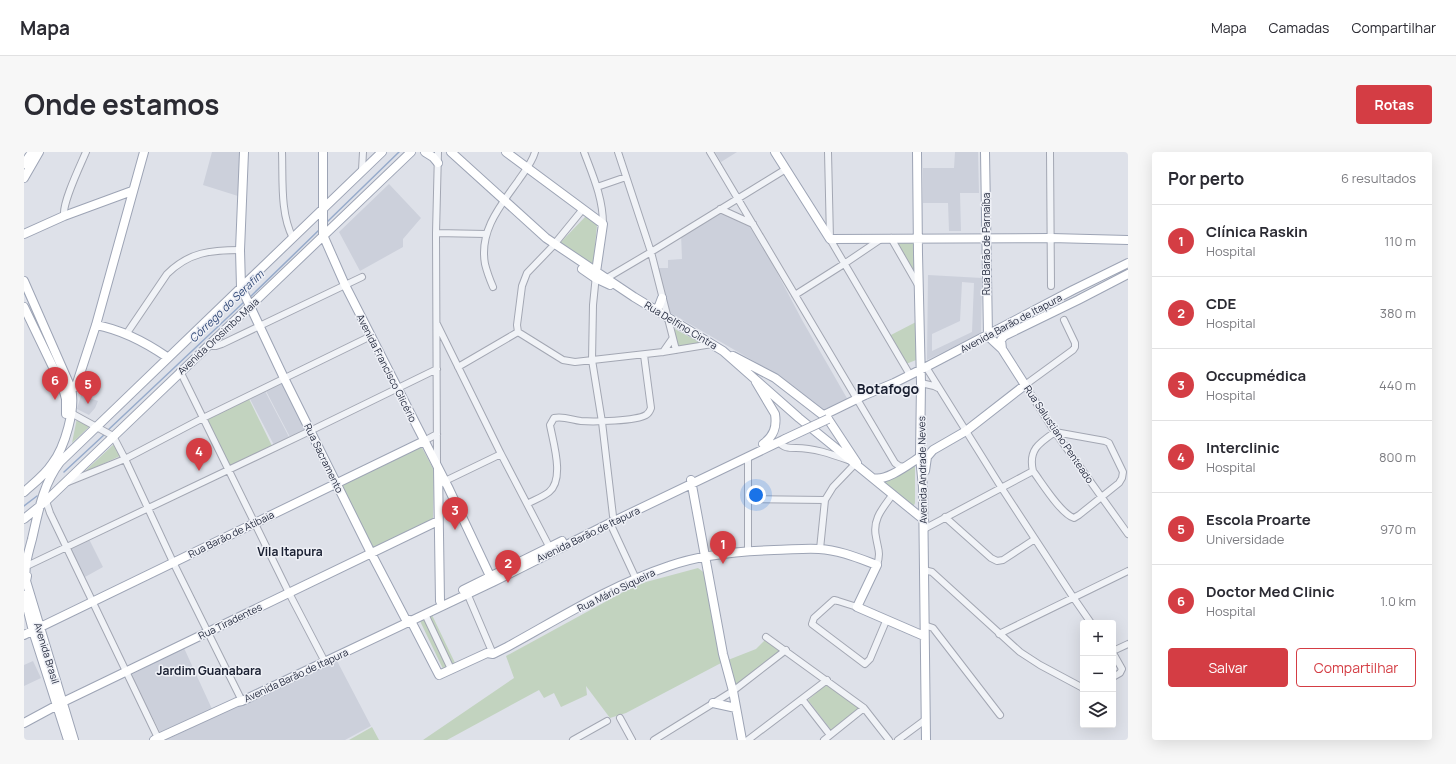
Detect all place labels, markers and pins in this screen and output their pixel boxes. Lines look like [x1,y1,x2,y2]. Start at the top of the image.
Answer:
pin: 6 [42,367,68,400]
pin: 5 [75,371,101,404]
pin: 4 [186,438,212,471]
pin: 3 [442,497,468,530]
pin: 1 [710,531,736,564]
pin: 2 [495,550,521,583]

